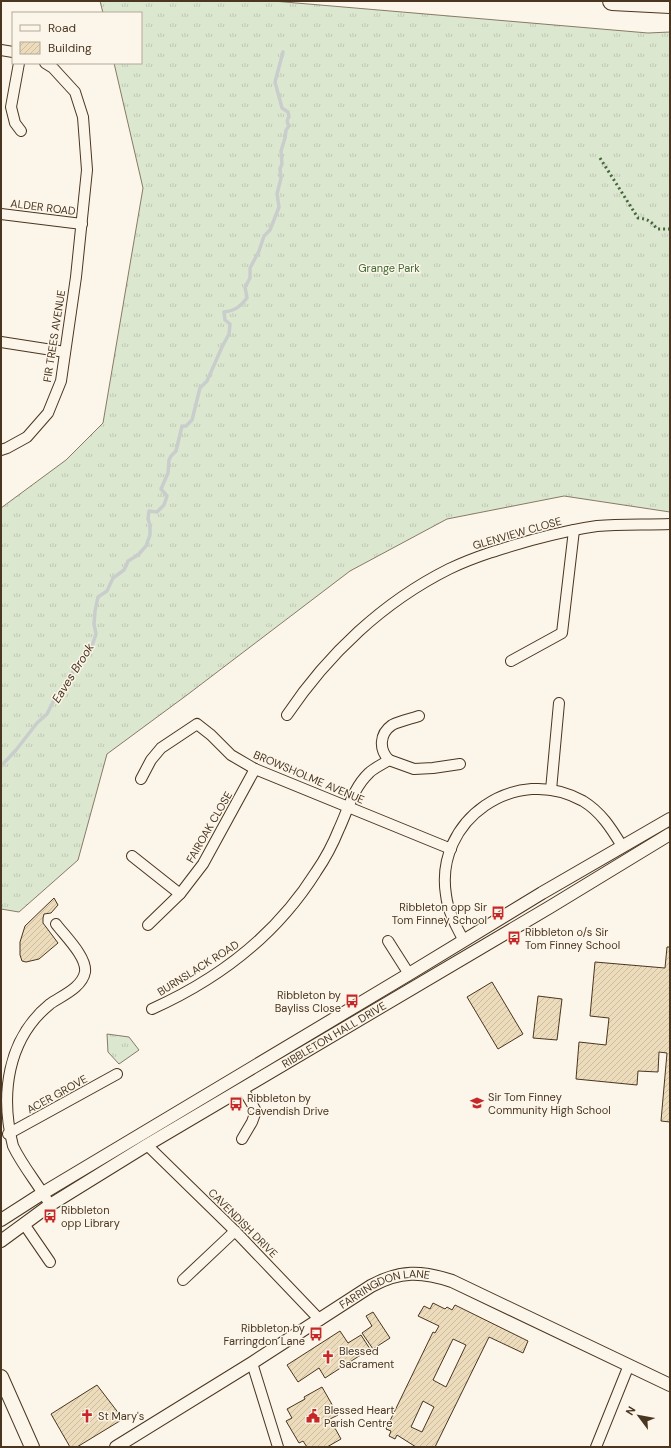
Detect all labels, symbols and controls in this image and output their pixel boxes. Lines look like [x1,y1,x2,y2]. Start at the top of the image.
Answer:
legend [12,12,142,64]
text: Road [48,20,76,36]
text: Building [48,40,92,56]
street label: ALDER ROAD [10,196,77,218]
park label: Grange Park [358,261,420,275]
street label: FIR TREES AVENUE [40,289,68,383]
street label: GLENVIEW CLOSE [471,514,563,552]
water label: Eaves Brook [48,639,98,706]
street label: BROWSHOLME AVENUE [251,747,367,807]
street label: FAIROAK CLOSE [183,789,235,865]
place label: Ribbleton opp Sir Tom Finney School [392,900,487,927]
bus stop icon: Ribbleton opp Sir Tom Finney School [490,905,506,921]
place label: Ribbleton o/s Sir Tom Finney School [525,925,620,952]
bus stop icon: Ribbleton o/s Sir Tom Finney School [506,930,522,946]
street label: BURNSLACK ROAD [155,937,242,999]
place label: Ribbleton by Bayliss Close [275,988,341,1015]
bus stop icon: Ribbleton by Bayliss Close [344,993,360,1009]
street label: RIBBLETON HALL DRIVE [279,998,389,1071]
street label: ACER GROVE [24,1072,90,1116]
place label: Sir Tom Finney Community High School [488,1090,611,1117]
place label: Ribbleton by Cavendish Drive [247,1091,329,1118]
school or university icon: Sir Tom Finney Community High School [469,1095,485,1111]
bus stop icon: Ribbleton by Cavendish Drive [228,1096,244,1112]
street label: CAVENDISH DRIVE [205,1185,281,1261]
place label: Ribbleton opp Library [61,1203,120,1230]
bus stop icon: Ribbleton opp Library [42,1208,58,1224]
street label: FARRINGDON LANE [337,1267,431,1312]
place label: Ribbleton by Farringdon Lane [223,1321,305,1348]
bus stop icon: Ribbleton by Farringdon Lane [308,1326,324,1342]
place label: Blessed Sacrament [339,1344,394,1371]
church icon: Blessed Sacrament [320,1349,336,1365]
north arrow [619,1396,659,1436]
place label: Blessed Heart Parish Centre [324,1403,395,1430]
text: N [622,1404,639,1418]
church icon: St Mary's [79,1408,95,1424]
public building icon: Blessed Heart Parish Centre [305,1408,321,1424]
place label: St Mary's [98,1409,144,1423]

